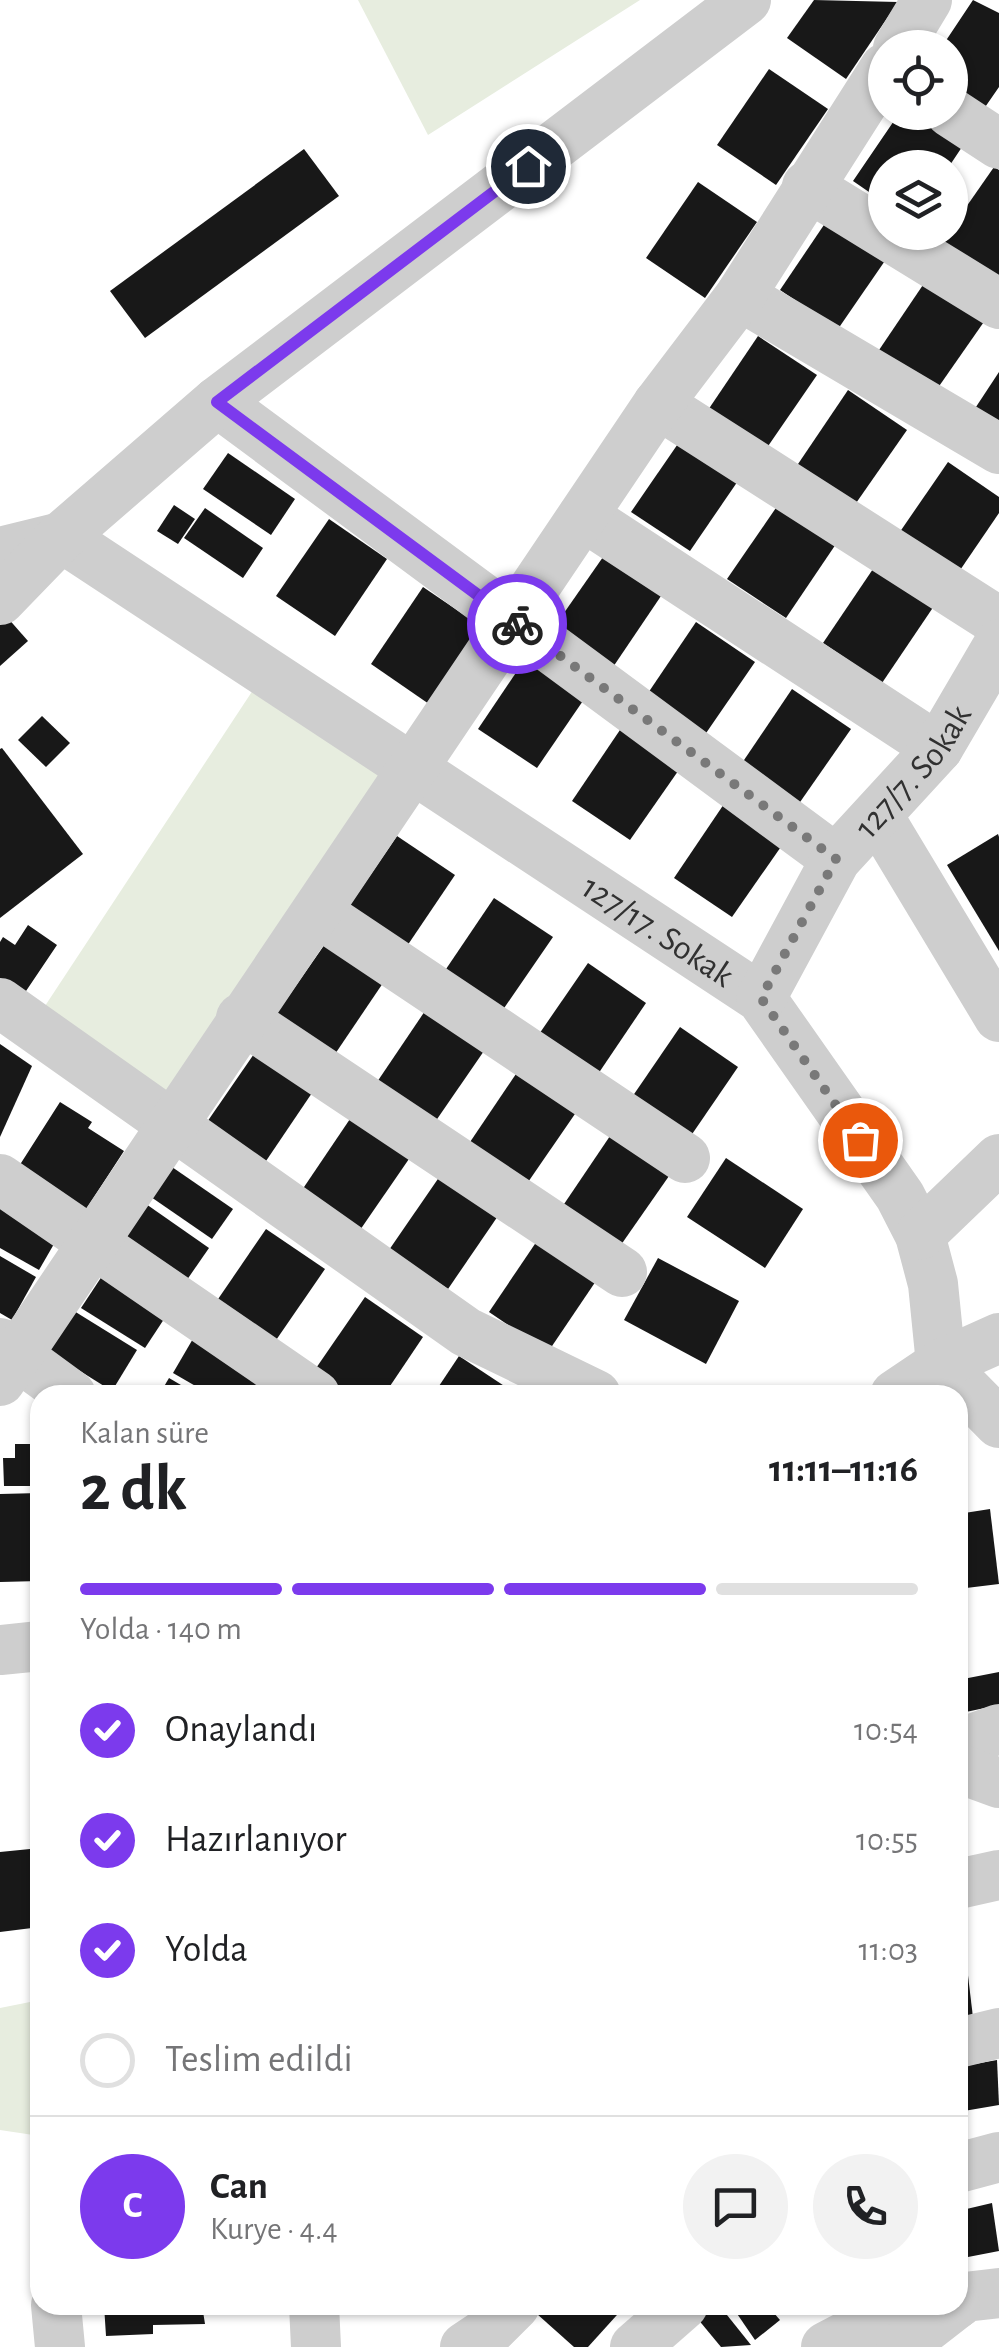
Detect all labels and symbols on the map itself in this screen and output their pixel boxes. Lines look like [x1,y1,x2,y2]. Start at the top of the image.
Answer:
pin [486,124,571,209]
courier [467,574,567,674]
street label: 127/7. Sokak [849,699,978,845]
street label: 127/17. Sokak [575,869,740,994]
pin [818,1098,903,1183]

